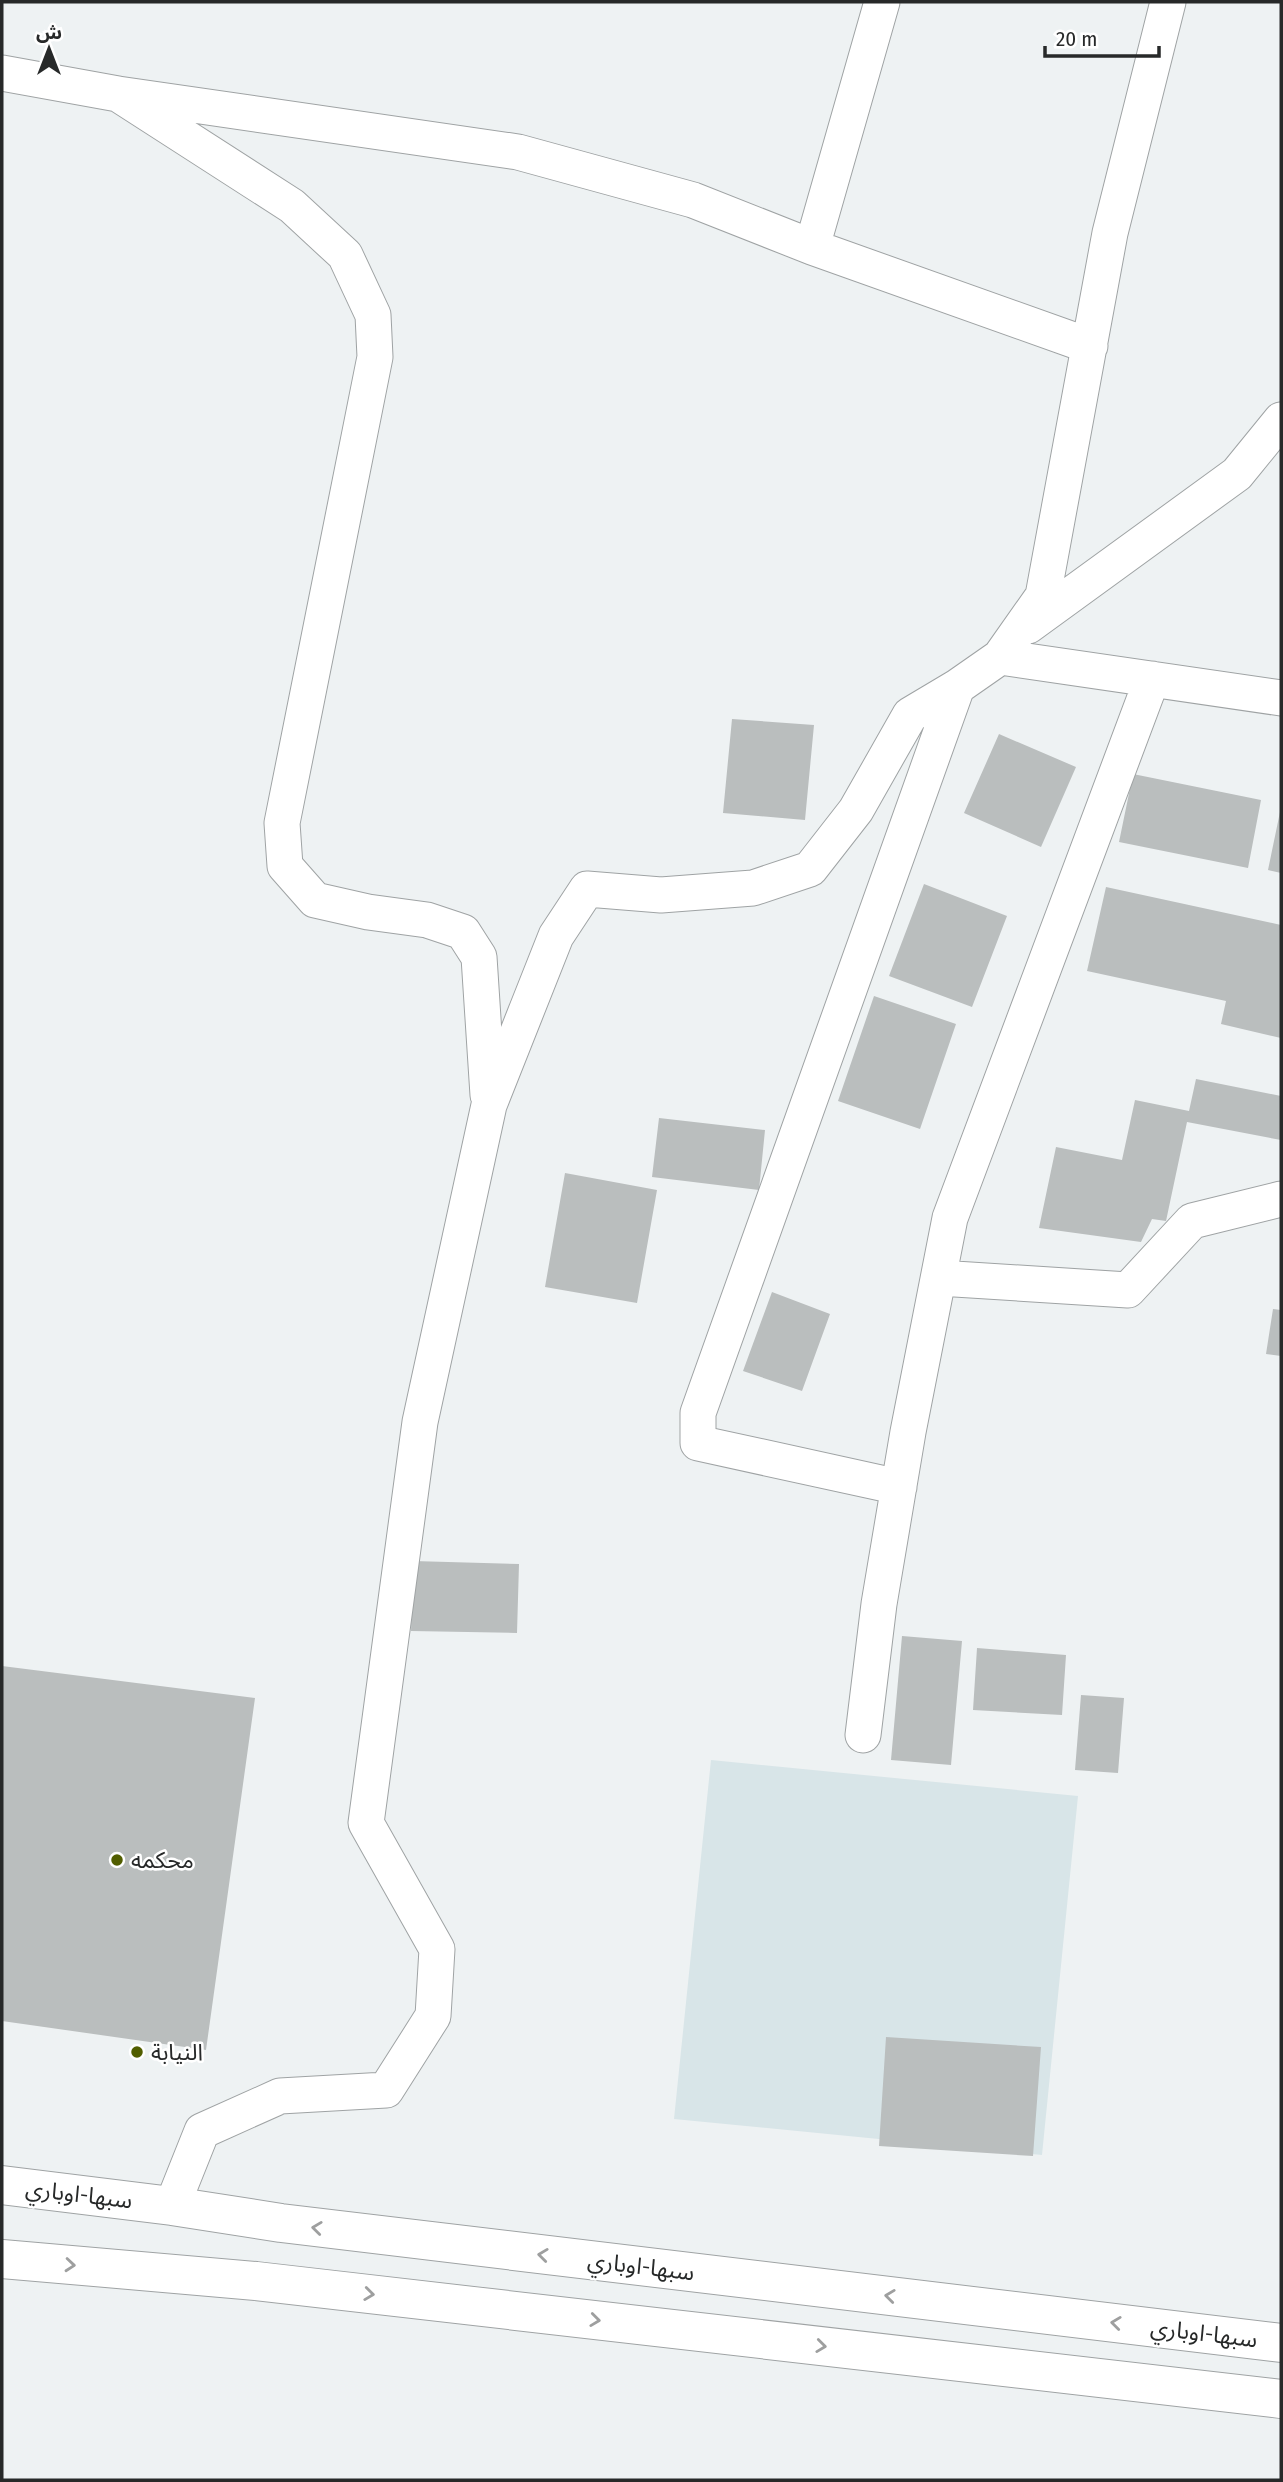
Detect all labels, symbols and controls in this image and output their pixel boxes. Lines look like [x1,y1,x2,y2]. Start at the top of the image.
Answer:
north arrow [14,14,84,84]
scale bar [1045,14,1159,58]
text: ش [36,21,62,44]
text: 20 m [1056,26,1097,52]
place label: محكمه [131,1846,194,1874]
marker: محكمه [109,1852,125,1868]
place label: النيابة [151,2038,203,2066]
marker: النيابة [129,2044,145,2060]
street label: سبها-اوباري [24,2174,134,2218]
one-way arrow [311,2220,323,2235]
street label: سبها-اوباري [586,2246,696,2290]
one-way arrow [537,2247,549,2262]
one-way arrow [64,2257,76,2272]
one-way arrow [364,2286,375,2301]
one-way arrow [884,2289,895,2304]
one-way arrow [590,2312,601,2327]
street label: سبها-اوباري [1149,2313,1259,2357]
one-way arrow [1110,2315,1122,2330]
one-way arrow [816,2338,827,2353]

